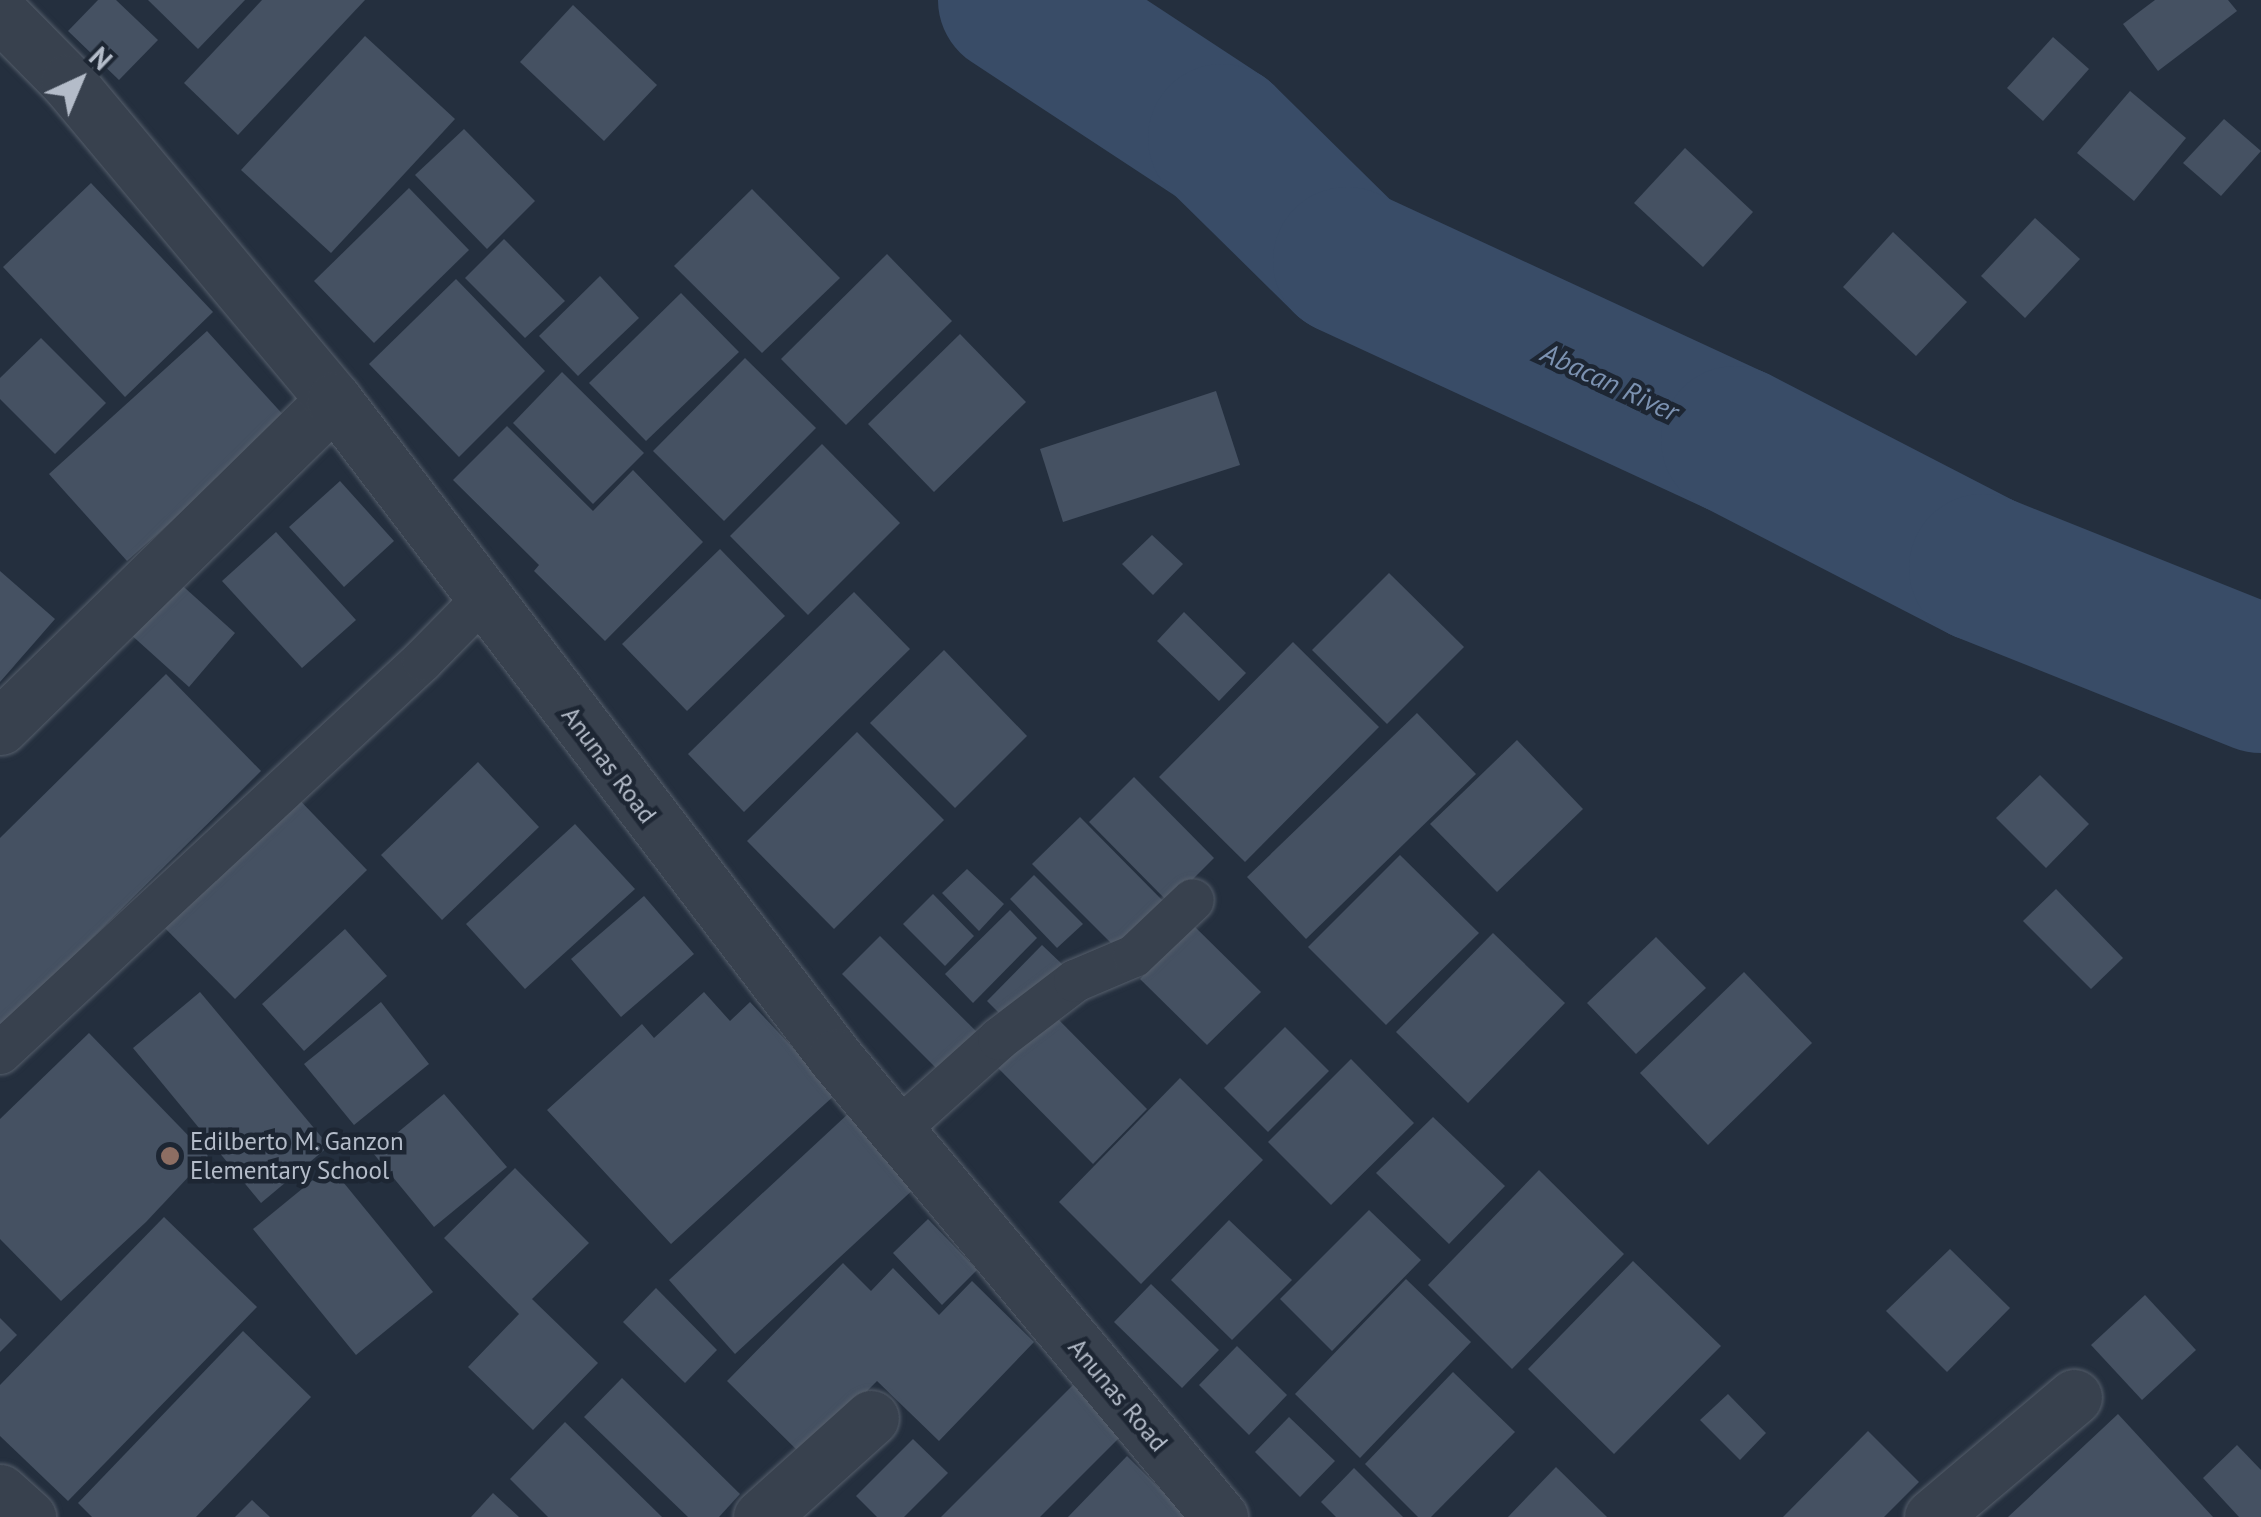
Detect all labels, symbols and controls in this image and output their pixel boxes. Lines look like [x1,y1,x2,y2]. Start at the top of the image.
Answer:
north arrow [30,30,130,130]
text: N [82,38,121,78]
water label: Abacan River [1536,336,1684,428]
street label: Anunas Road [556,701,662,829]
place label: Edilberto M. Ganzon Elementary School [190,1127,406,1186]
marker: Edilberto M. Ganzon Elementary School [159,1145,181,1167]
street label: Anunas Road [1062,1333,1174,1457]

